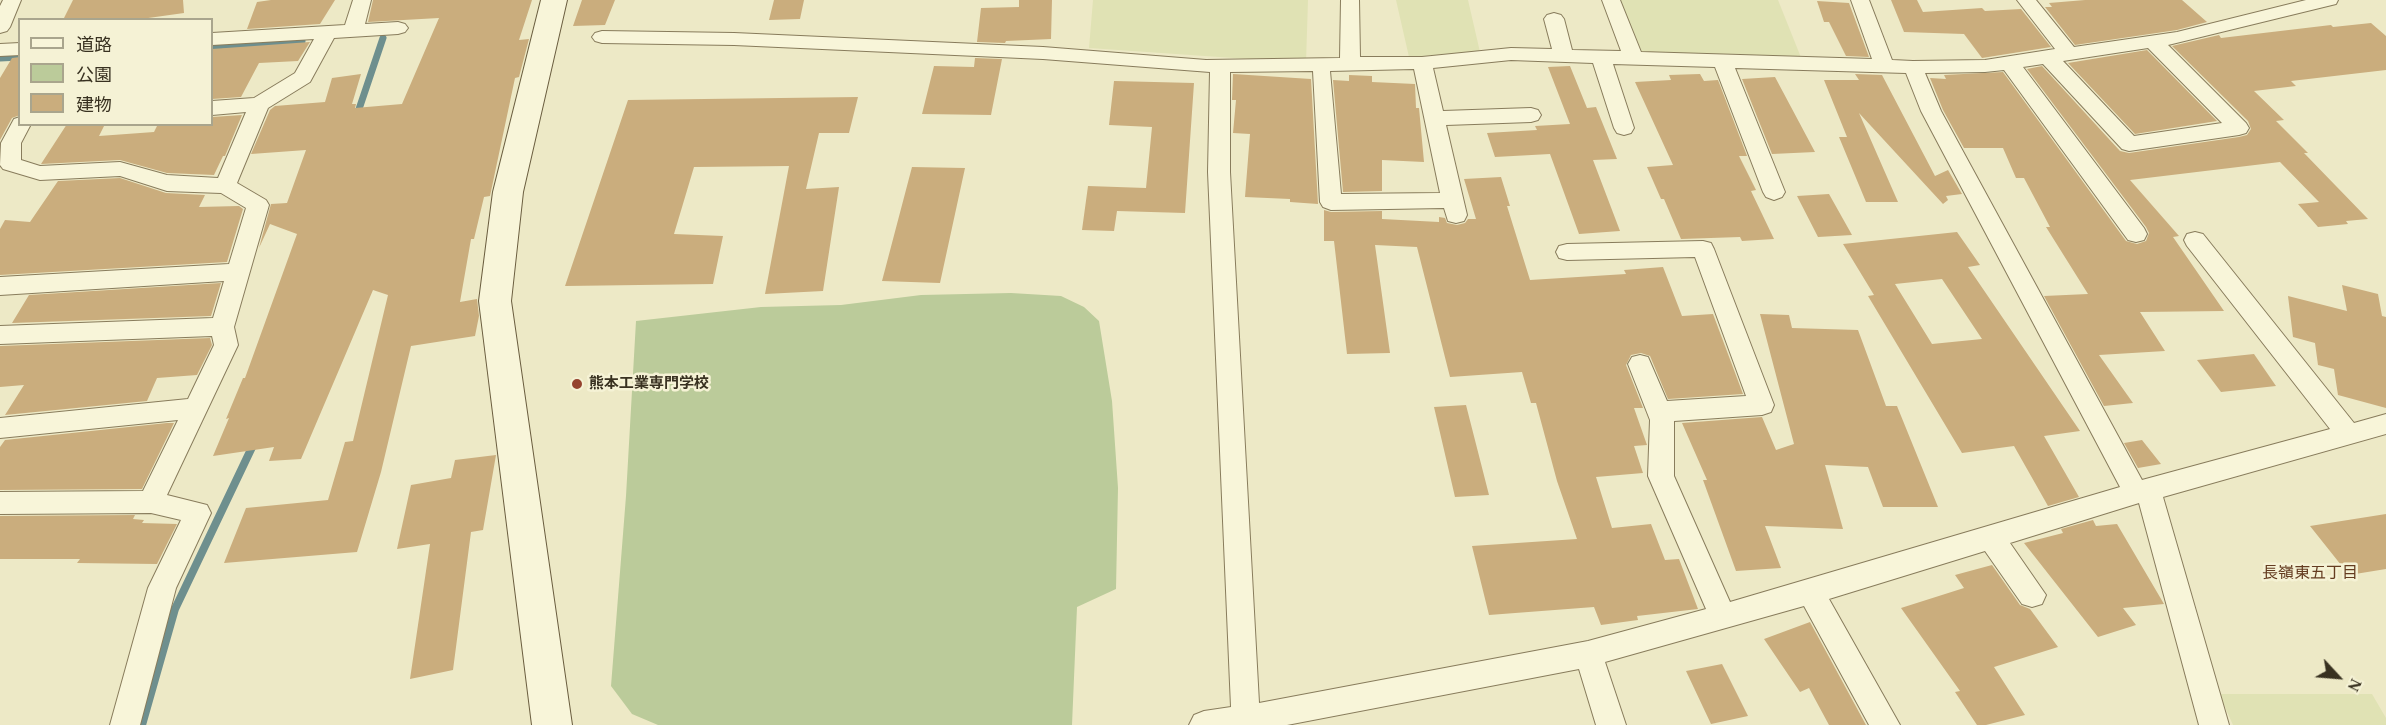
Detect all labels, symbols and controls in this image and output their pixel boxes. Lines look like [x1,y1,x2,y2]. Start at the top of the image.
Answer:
legend [18,18,213,126]
text: 道路 [76,35,112,55]
text: 公園 [76,65,112,85]
text: 建物 [76,95,112,115]
place label: 熊本工業専門学校 [589,375,709,393]
marker: 熊本工業専門学校 [570,377,584,391]
district label: 長嶺東五丁目 [2262,564,2358,584]
north arrow [2308,647,2368,707]
text: N [2344,676,2365,694]

